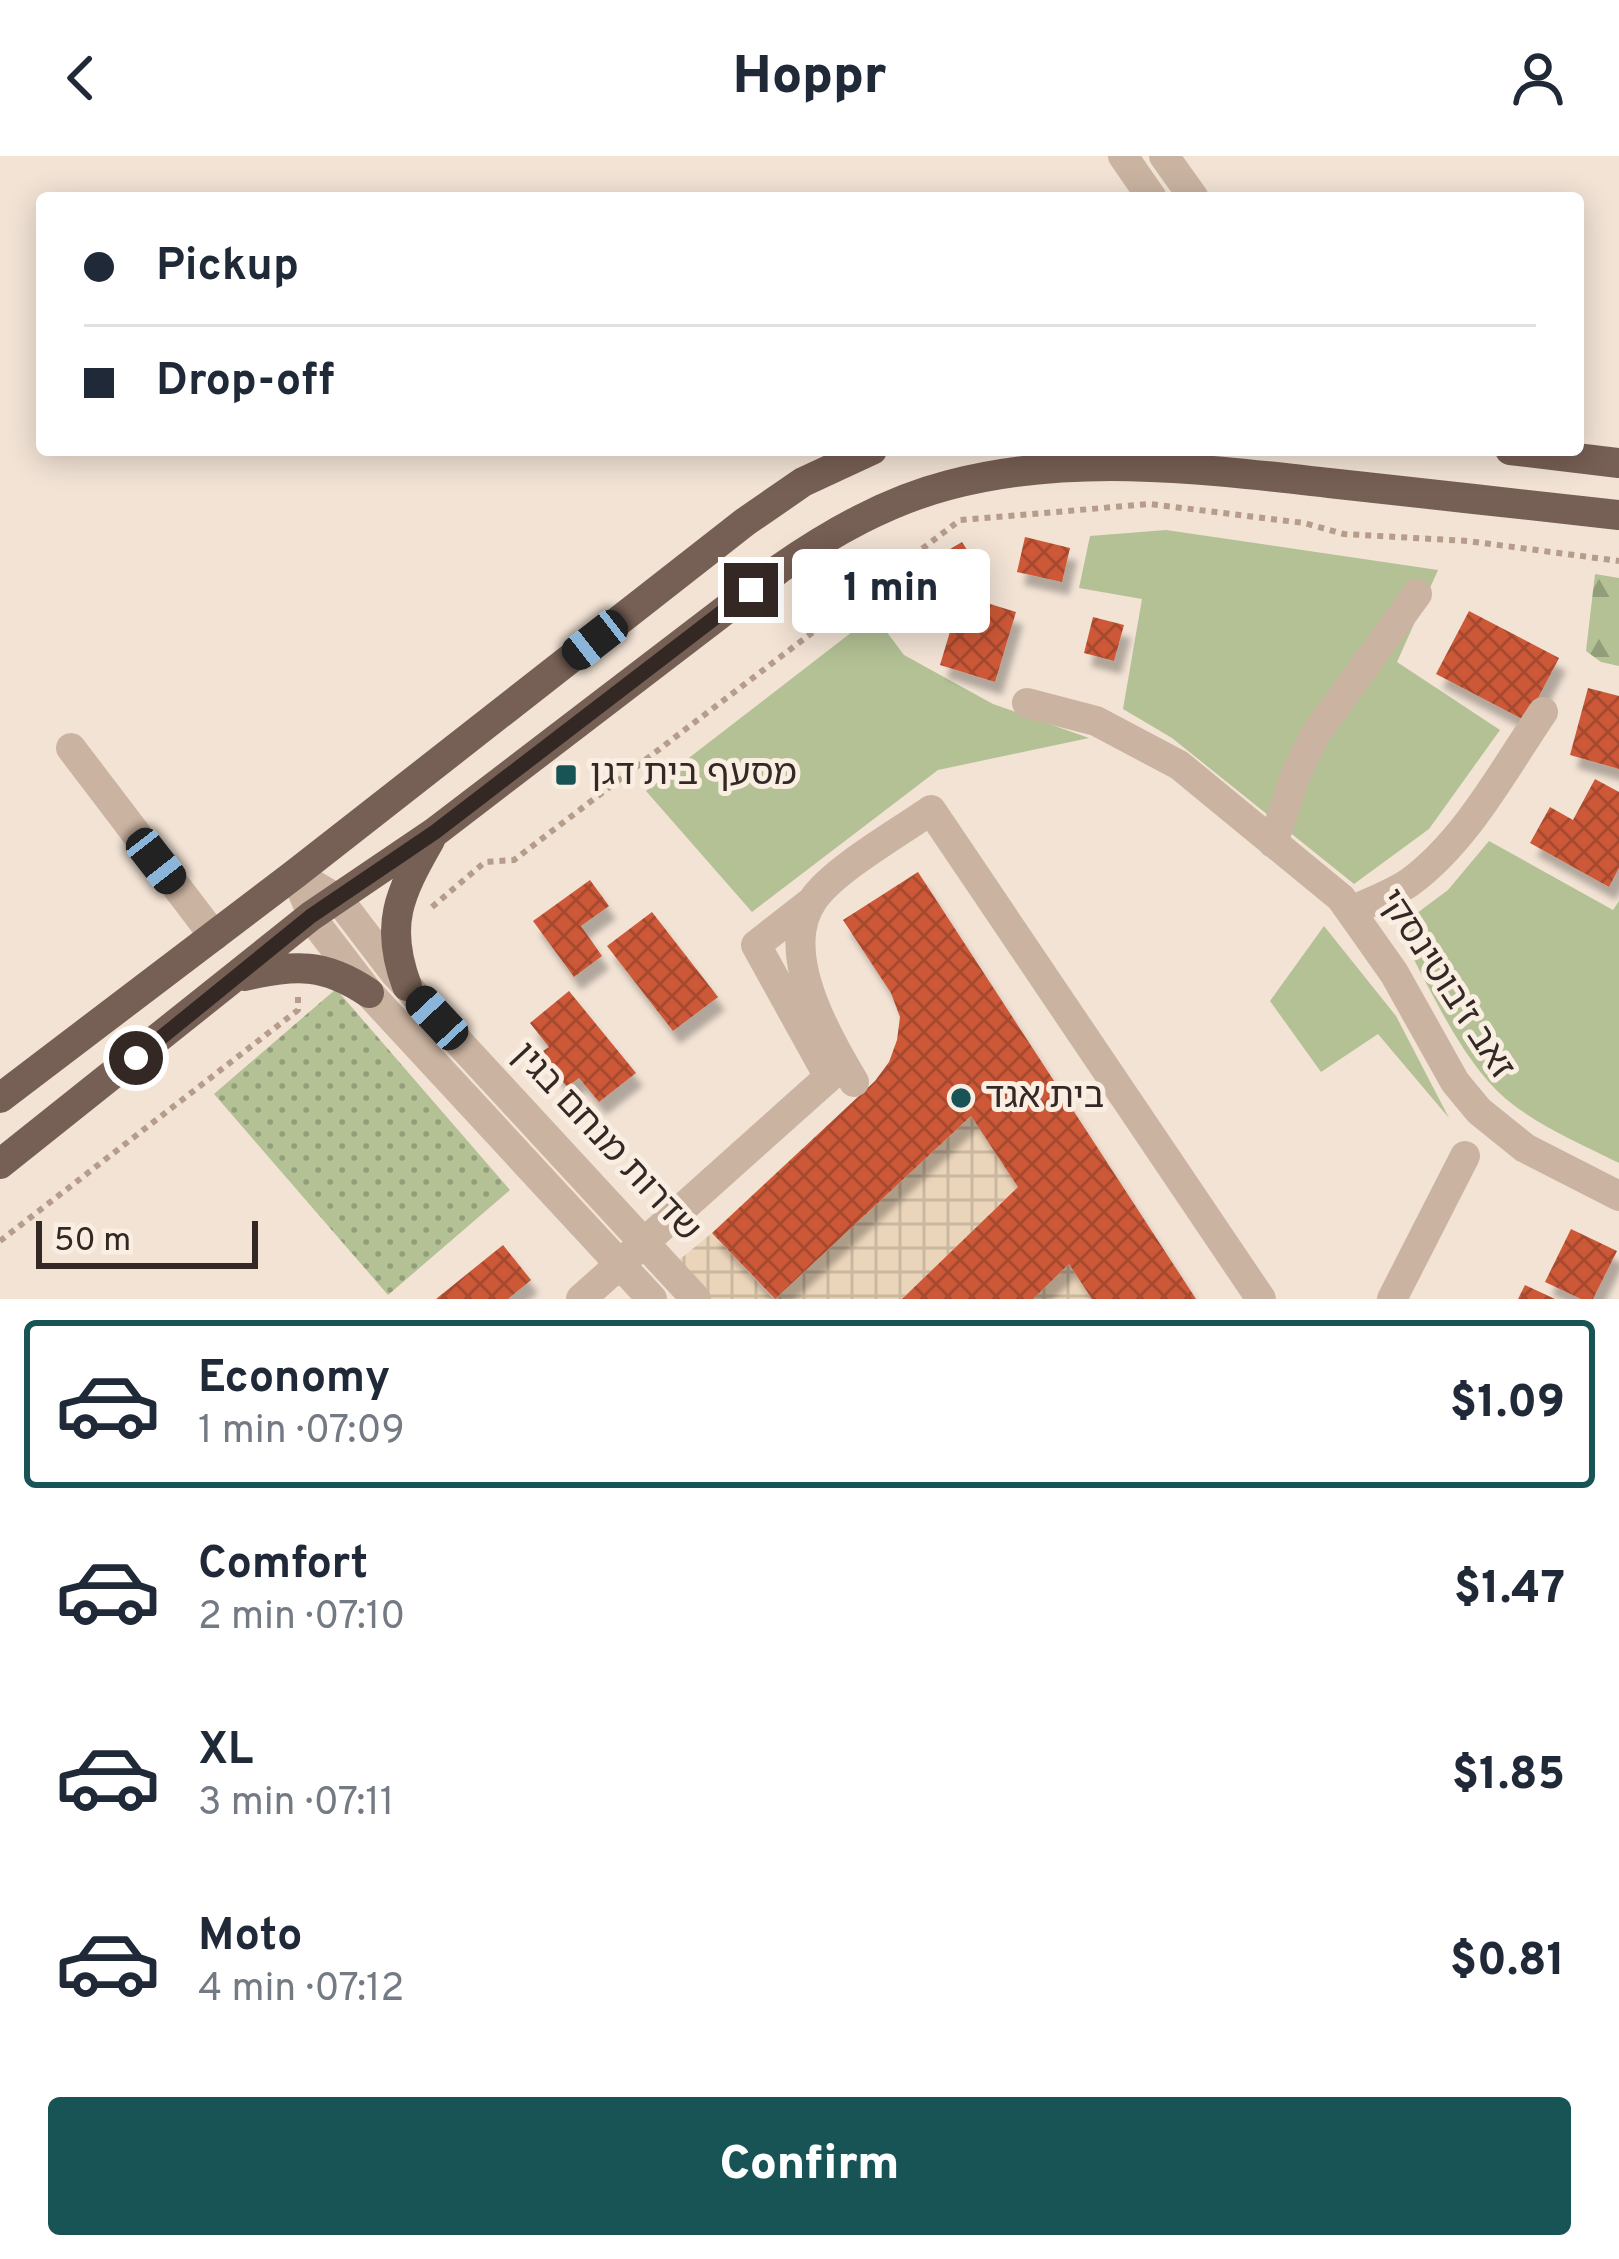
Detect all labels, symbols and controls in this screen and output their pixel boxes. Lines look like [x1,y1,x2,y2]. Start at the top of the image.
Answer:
text: Hoppr [732,44,887,113]
icon: back [48,45,114,111]
icon: person [1505,45,1571,111]
text: Pickup [156,239,299,296]
text: Drop-off [156,354,335,411]
callout: 1 min [793,548,991,632]
route end [724,563,778,617]
text: 1 min [843,566,939,615]
car [556,604,634,676]
place label: מסעף בית דגן [590,752,797,798]
marker: מסעף בית דגן [553,762,579,788]
car [120,822,192,900]
street label: זאב ז'בוטינסקי [1366,881,1524,1089]
car [399,979,475,1057]
route start [109,1031,163,1085]
street label: שדרות מנחם בגין [501,1033,709,1253]
place label: בית אגד [985,1075,1104,1121]
marker: בית אגד [948,1085,974,1111]
scale bar [36,1215,258,1268]
text: 50 m [54,1221,131,1263]
icon: car [54,1350,162,1458]
text: Economy [198,1351,390,1408]
text: $1.09 [1450,1376,1565,1433]
text: 1 min · 07:09 [198,1408,405,1457]
icon: car [54,1536,162,1644]
text: Comfort [198,1537,368,1594]
text: $1.47 [1454,1562,1565,1619]
text: 2 min · 07:10 [198,1594,405,1643]
icon: car [54,1722,162,1830]
text: XL [198,1723,253,1780]
text: $1.85 [1452,1748,1565,1805]
text: 3 min · 07:11 [198,1780,394,1829]
icon: car [54,1908,162,2016]
text: Moto [198,1909,302,1966]
text: $0.81 [1450,1934,1565,1991]
text: 4 min · 07:12 [198,1966,404,2015]
button: Confirm [48,2097,1571,2235]

